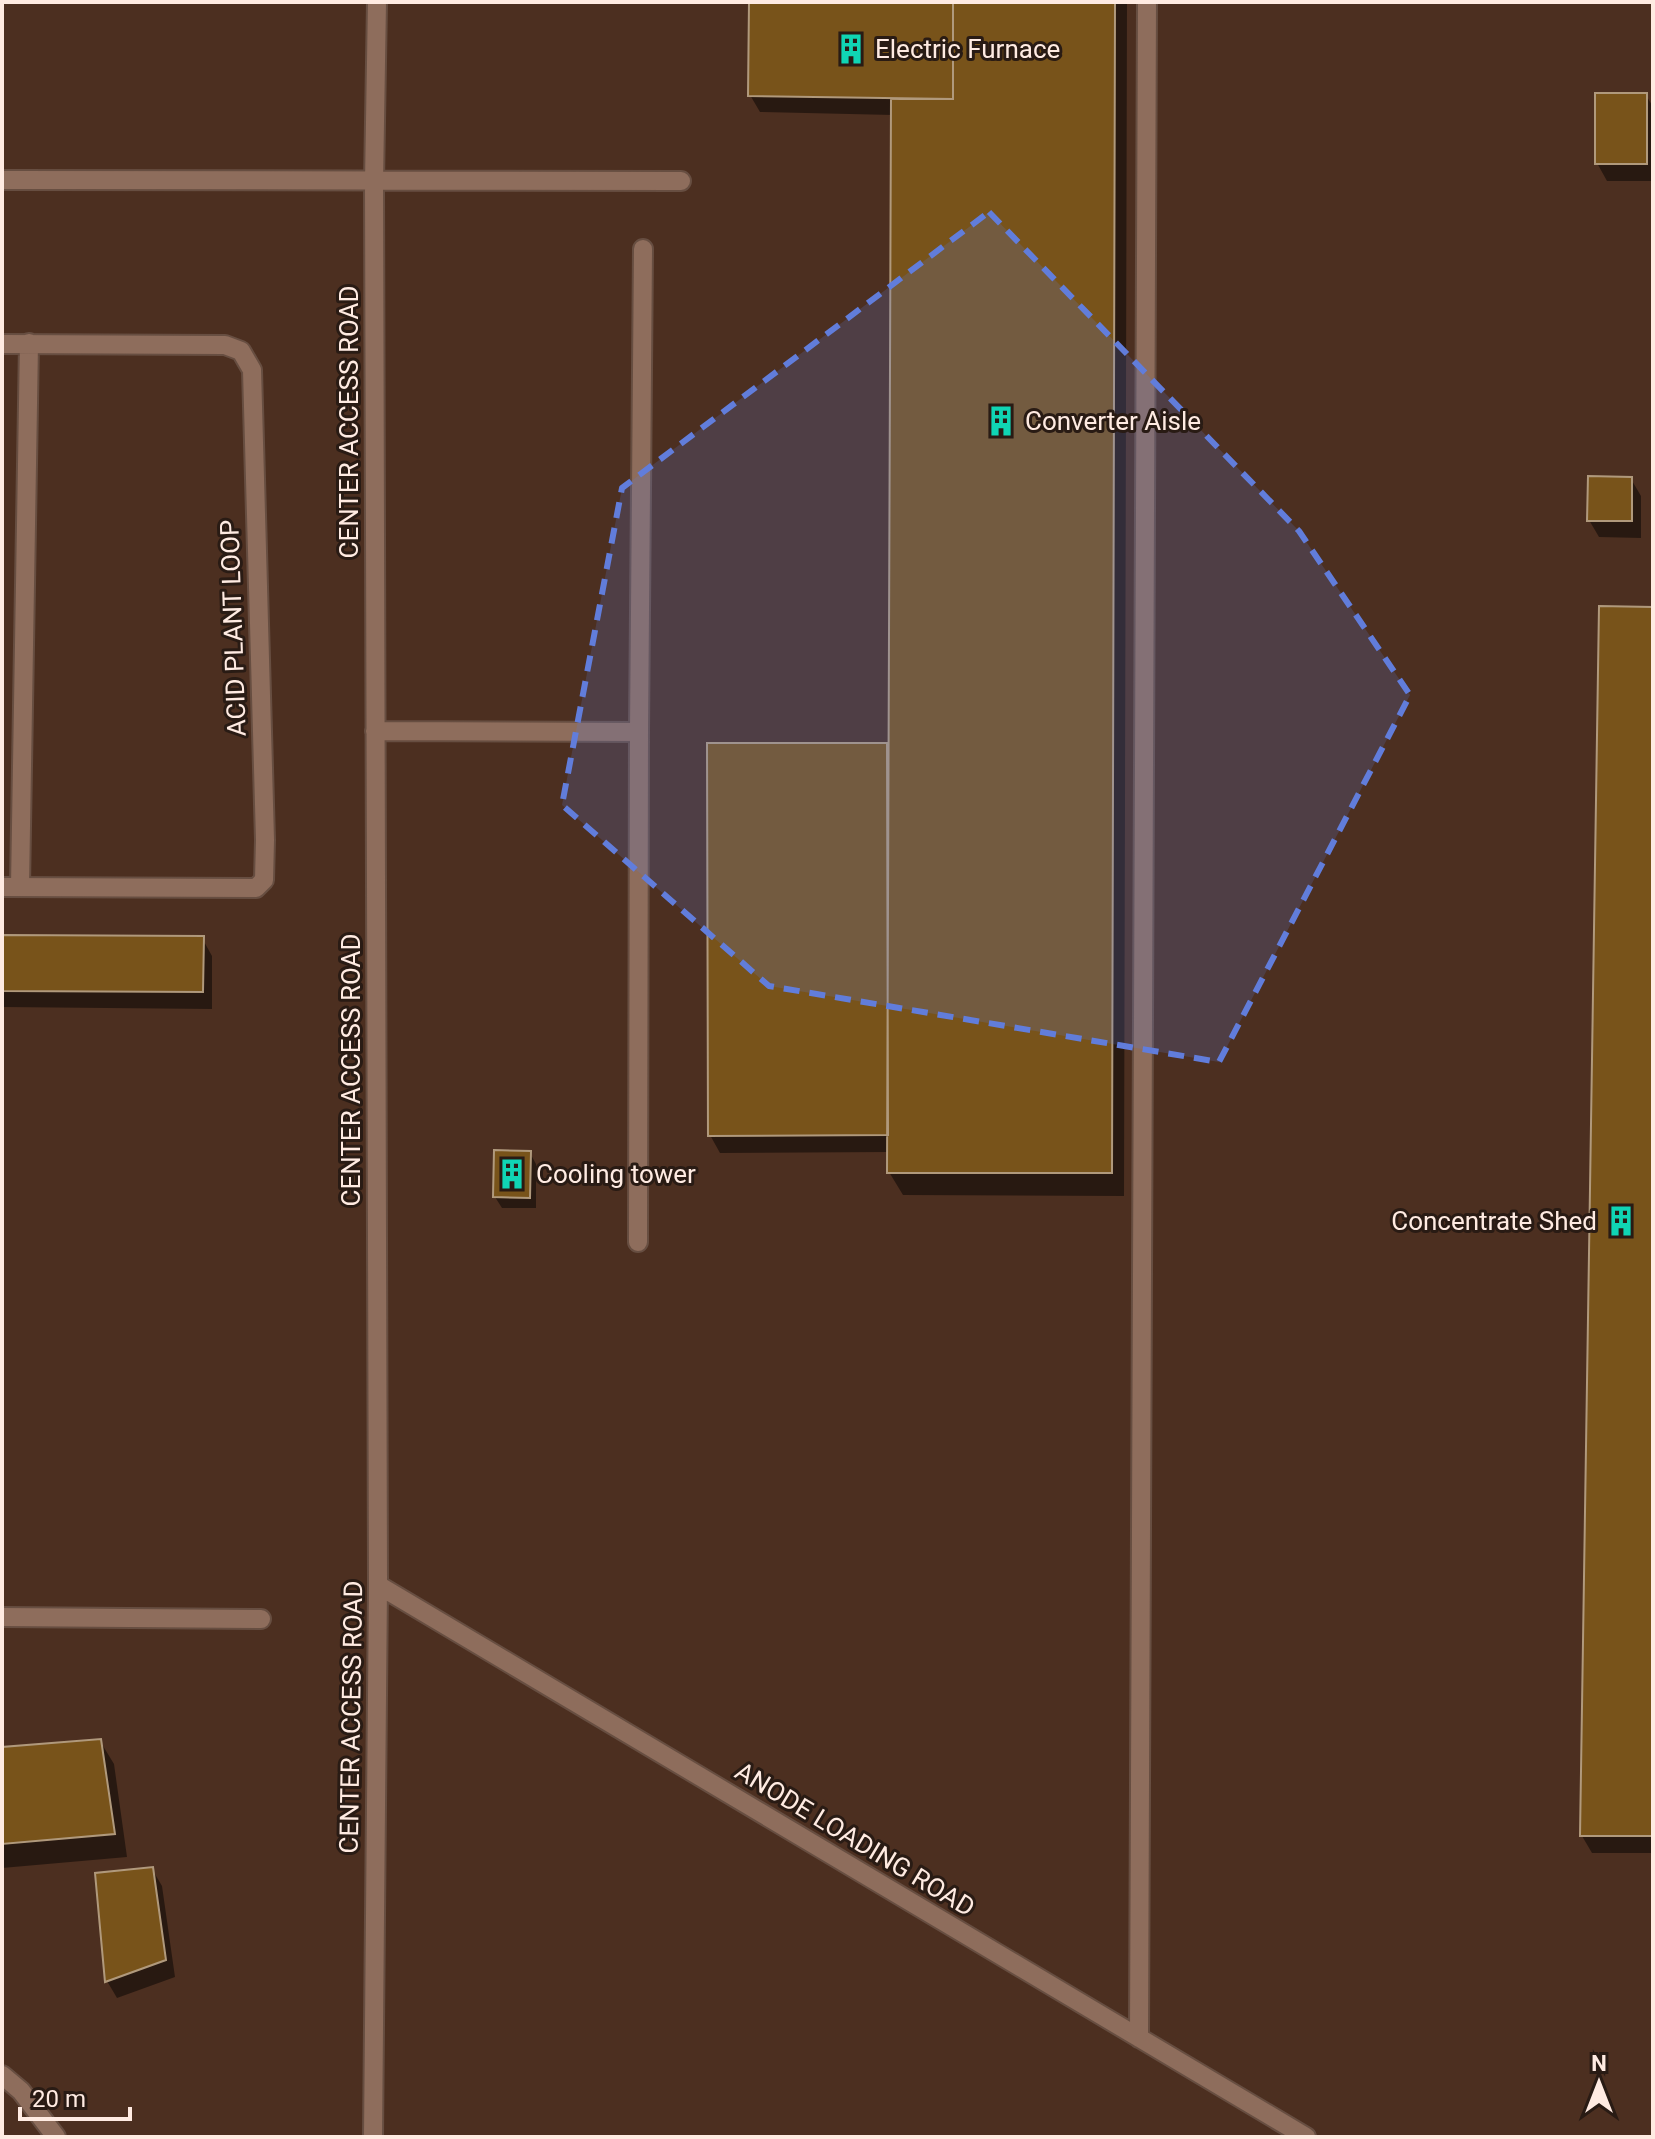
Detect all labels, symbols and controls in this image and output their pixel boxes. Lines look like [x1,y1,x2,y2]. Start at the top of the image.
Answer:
building icon: Electric Furnace [834,32,868,66]
place label: Electric Furnace [875,34,1060,64]
street label: CENTER ACCESS ROAD [334,285,364,559]
building icon: Converter Aisle [984,404,1018,438]
place label: Converter Aisle [1025,406,1201,436]
street label: ACID PLANT LOOP [214,519,252,737]
street label: CENTER ACCESS ROAD [336,933,366,1207]
building icon: Cooling tower [495,1157,529,1191]
place label: Cooling tower [536,1159,696,1189]
building icon: Concentrate Shed [1604,1204,1638,1238]
place label: Concentrate Shed [1391,1206,1597,1236]
street label: CENTER ACCESS ROAD [334,1580,368,1854]
street label: ANODE LOADING ROAD [730,1756,980,1922]
north arrow [1559,2043,1639,2123]
text: N [1591,2051,1607,2076]
scale bar [20,2071,130,2121]
text: 20 m [32,2085,86,2113]

